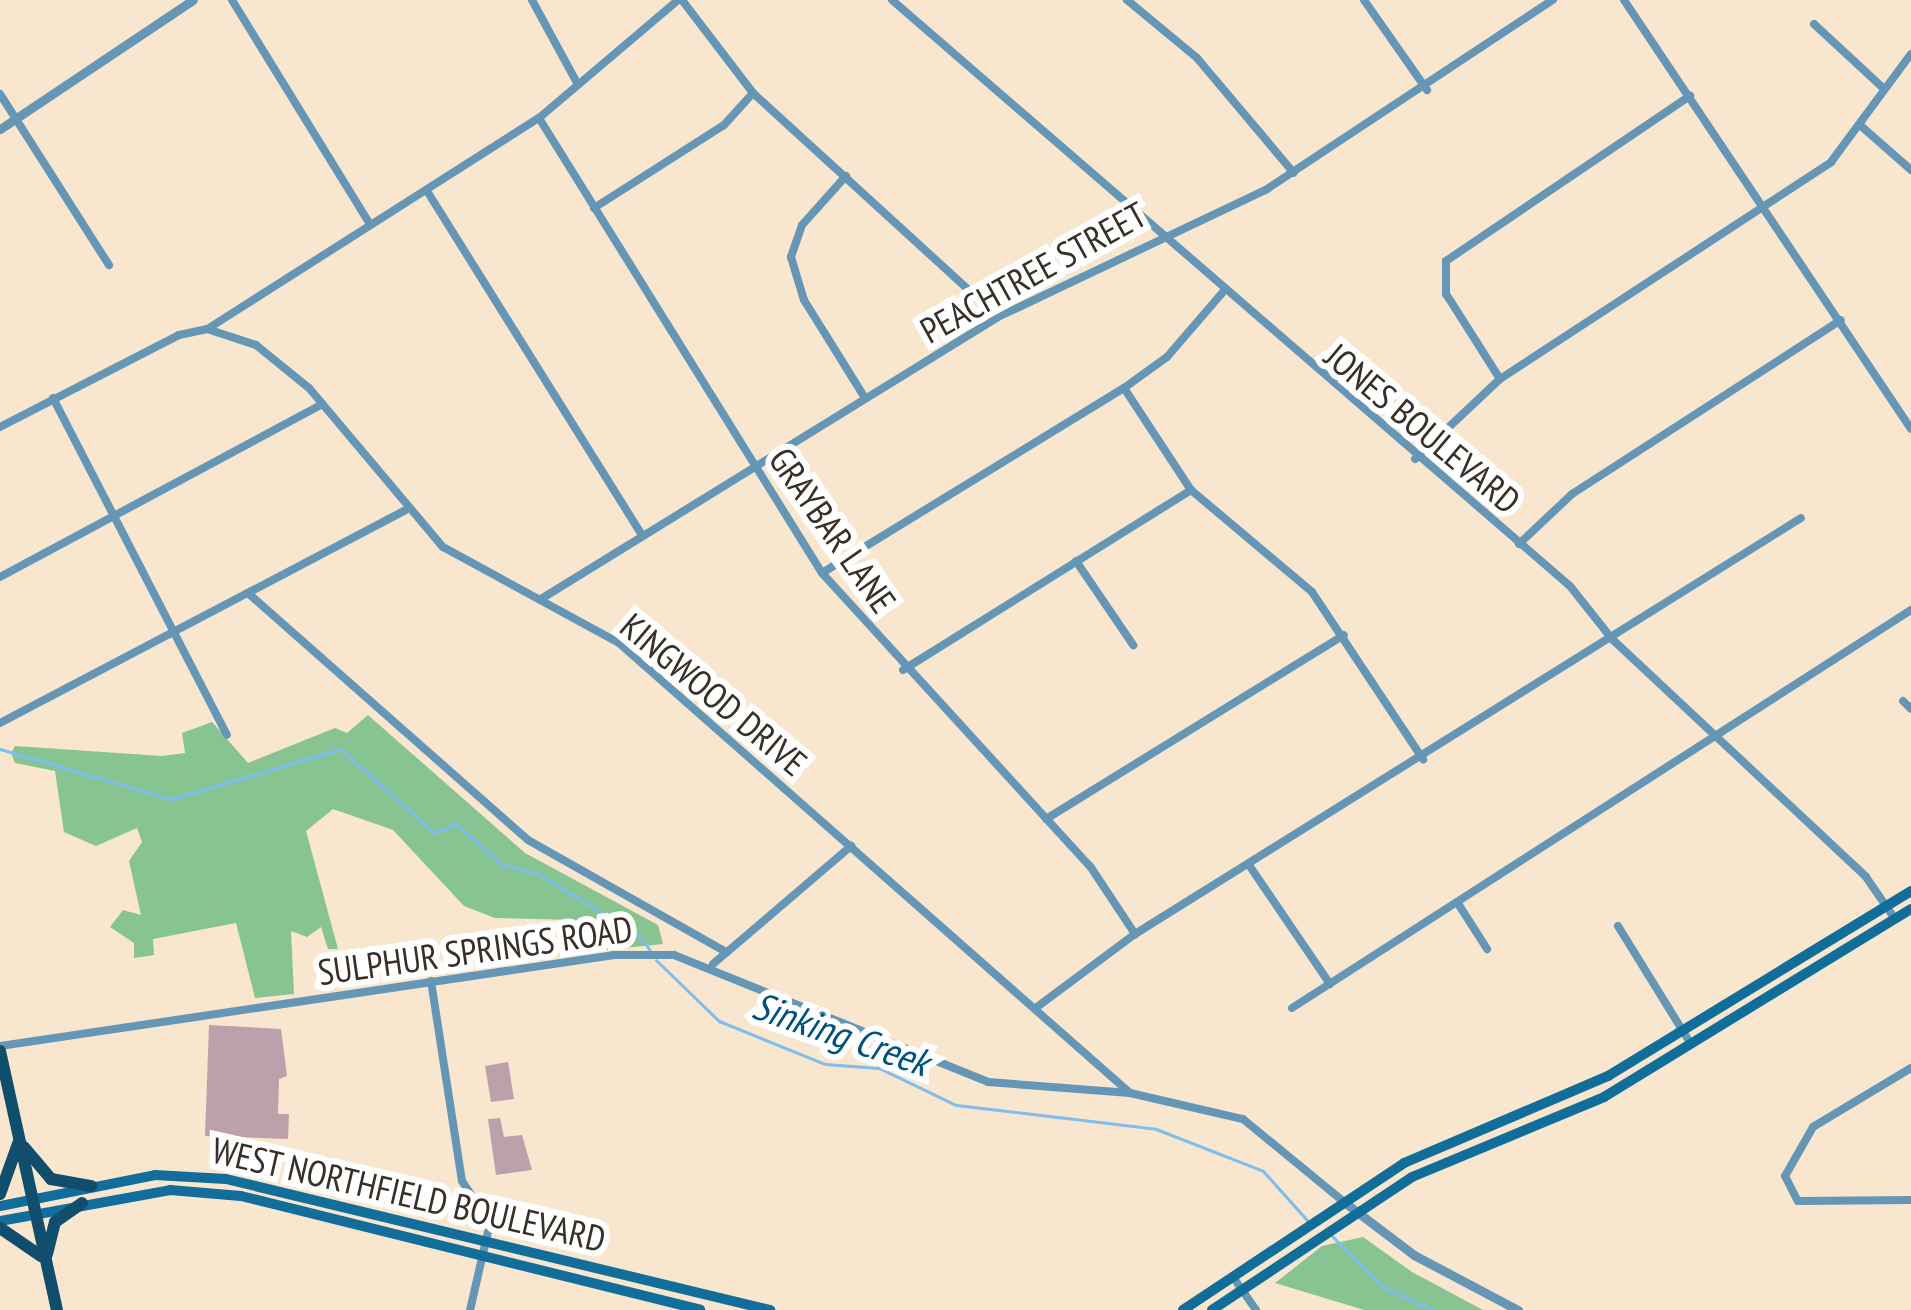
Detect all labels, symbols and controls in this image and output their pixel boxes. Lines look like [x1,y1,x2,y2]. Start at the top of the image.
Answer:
street label: PEACHTREE STREET [913,192,1153,352]
street label: JONES BOULEVARD [1317,334,1529,522]
street label: GRAYBAR LANE [760,439,906,621]
street label: KINGWOOD DRIVE [612,604,816,784]
street label: SULPHUR SPRINGS ROAD [315,907,635,993]
water label: Sinking Creek [747,982,935,1086]
street label: WEST NORTHFIELD BOULEVARD [208,1128,610,1260]

